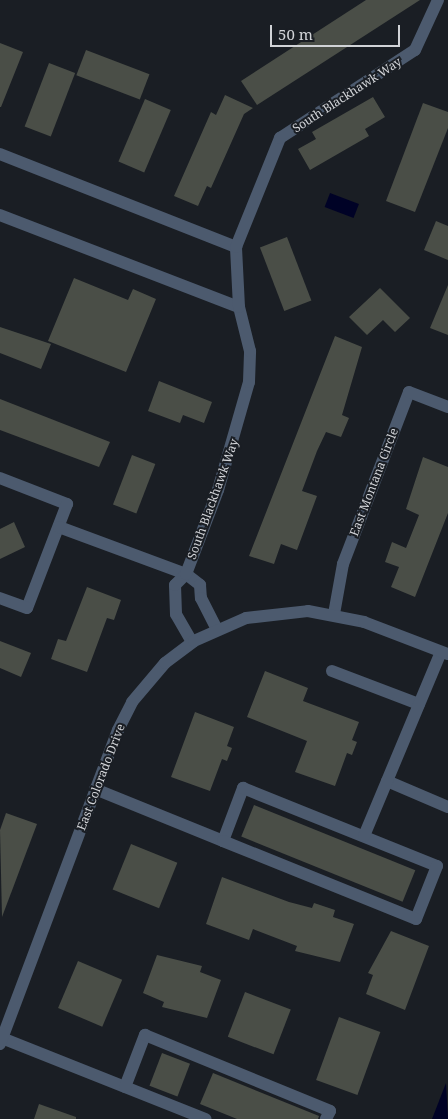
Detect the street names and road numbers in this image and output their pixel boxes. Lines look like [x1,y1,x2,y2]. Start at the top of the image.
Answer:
street label: South Blackhawk Way [290,54,404,136]
street label: East Montana Circle [347,426,401,538]
street label: South Blackhawk Way [184,437,242,561]
street label: East Colorado Drive [74,722,128,832]

